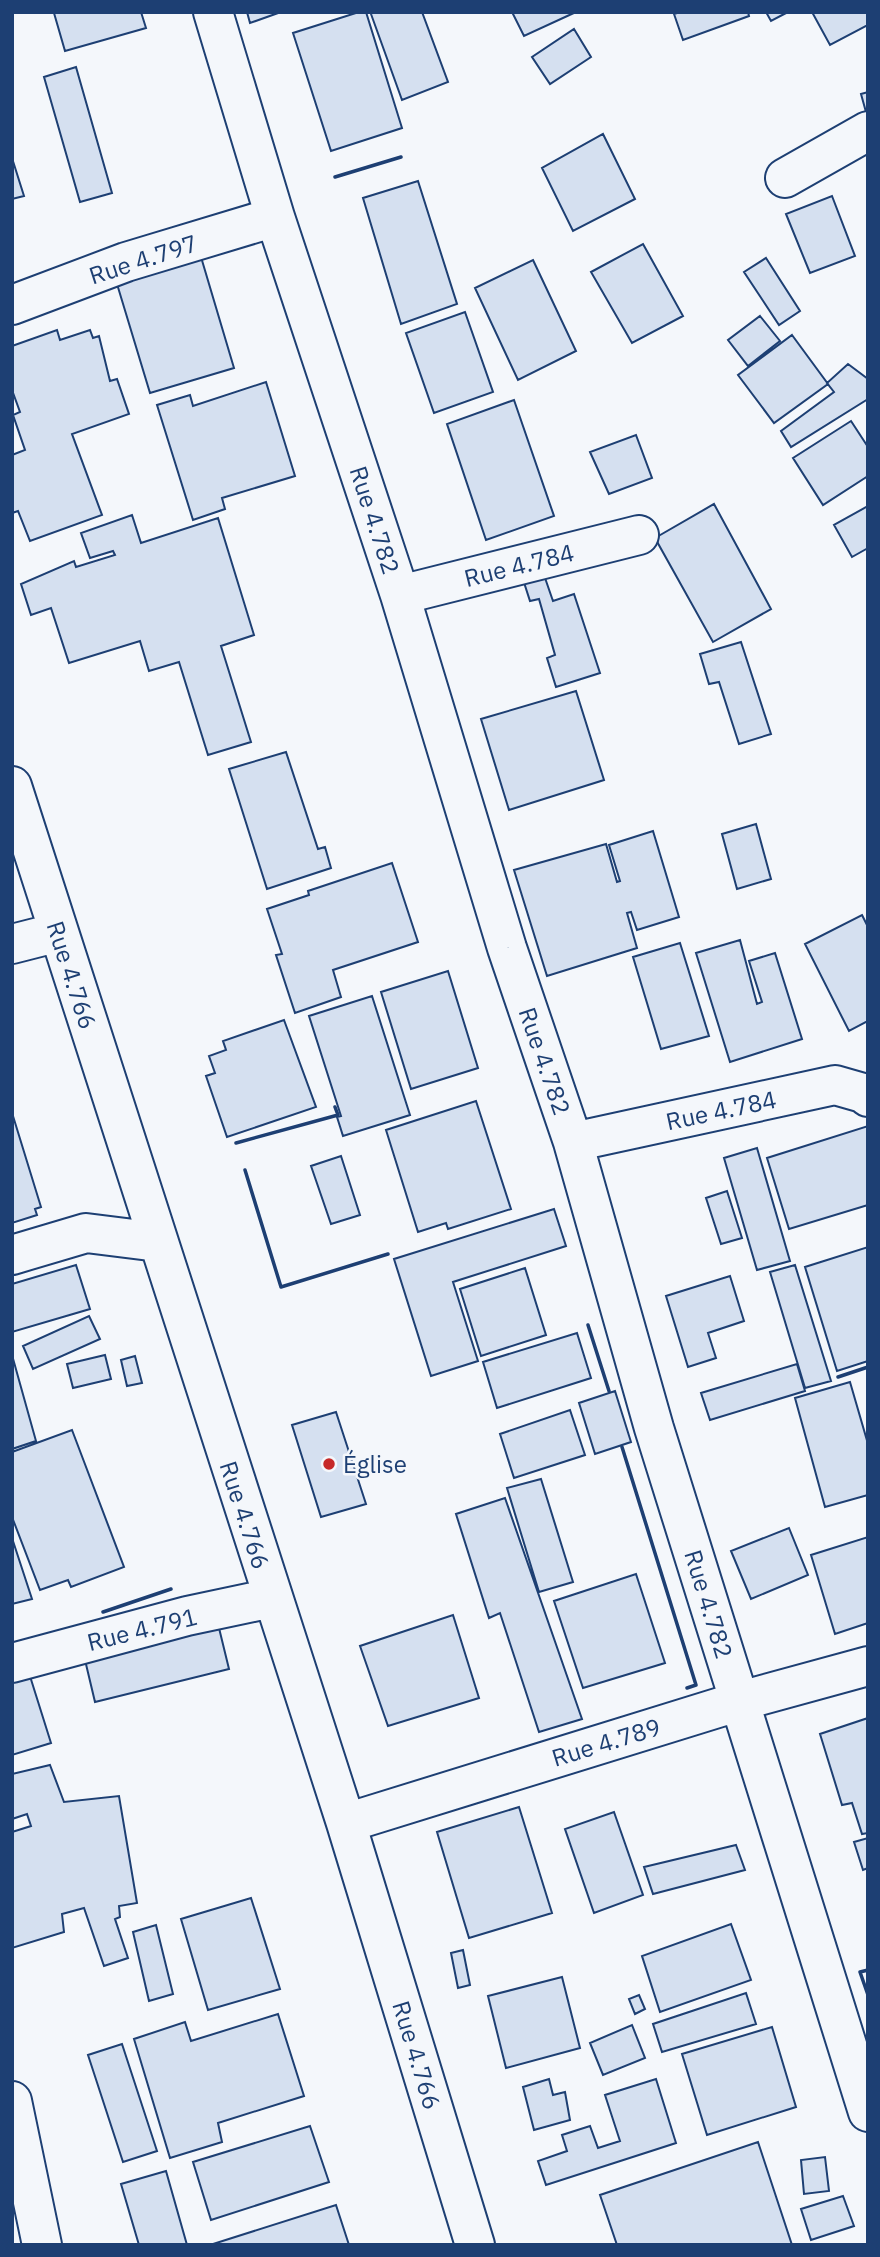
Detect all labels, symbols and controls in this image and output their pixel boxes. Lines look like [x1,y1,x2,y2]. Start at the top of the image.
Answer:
street label: Rue 4.797 [85,226,201,292]
street label: Rue 4.782 [342,462,408,578]
street label: Rue 4.784 [461,536,577,594]
street label: Rue 4.766 [39,917,105,1033]
street label: Rue 4.782 [512,1003,578,1119]
street label: Rue 4.784 [663,1083,779,1137]
place label: Église [343,1448,407,1480]
marker: Église [321,1456,337,1472]
street label: Rue 4.766 [212,1457,278,1573]
street label: Rue 4.782 [677,1546,741,1662]
street label: Rue 4.791 [84,1600,200,1658]
street label: Rue 4.789 [548,1710,664,1774]
street label: Rue 4.766 [385,1997,449,2113]

